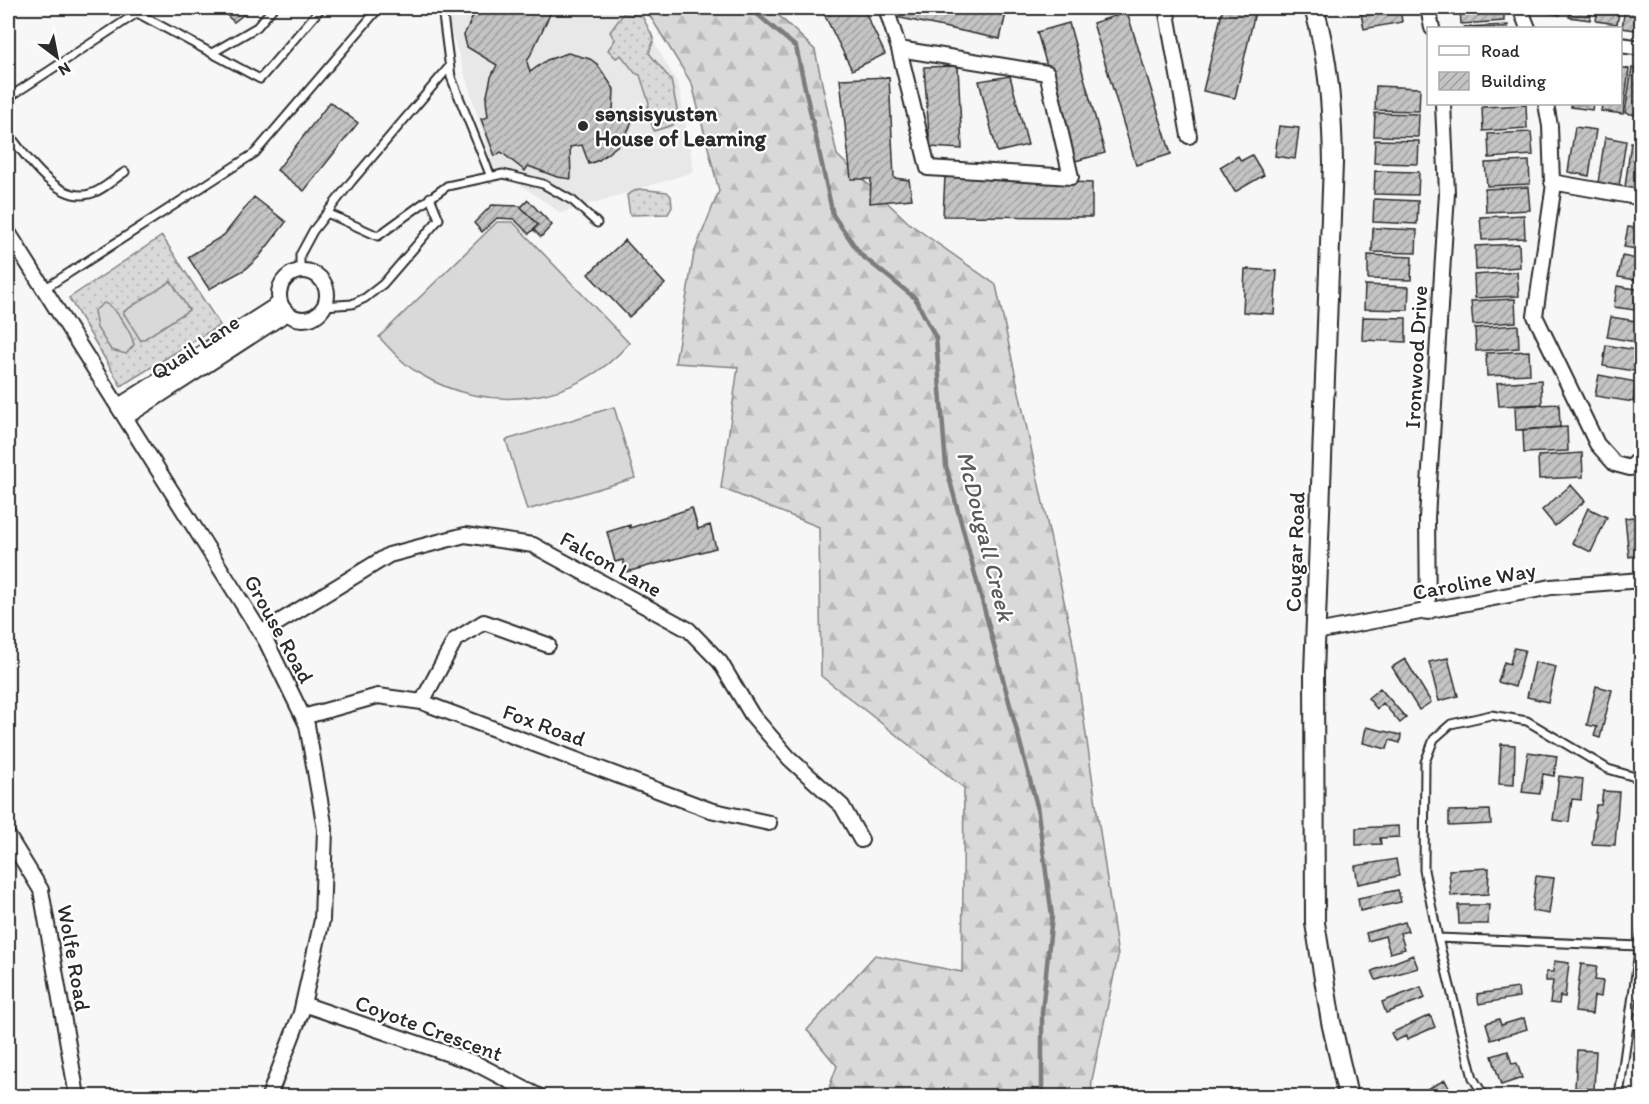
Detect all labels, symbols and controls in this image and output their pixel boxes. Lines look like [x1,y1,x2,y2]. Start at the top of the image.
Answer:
north arrow [27,27,87,87]
legend [1427,27,1622,105]
text: Road [1481,40,1520,62]
text: N [55,58,74,80]
text: Building [1481,70,1547,92]
place label: sənsisyustən House of Learning [595,100,767,152]
marker: sənsisyustən House of Learning [576,119,590,133]
street label: Ironwood Drive [1399,285,1433,429]
street label: Quail Lane [146,308,244,386]
water label: McDougall Creek [951,448,1022,625]
street label: Cougar Road [1279,491,1311,613]
street label: Falcon Lane [555,525,667,603]
street label: Caroline Way [1410,556,1539,606]
street label: Grouse Road [238,570,320,688]
street label: Fox Road [499,698,589,752]
street label: Wolfe Road [51,903,97,1013]
street label: Coyote Crescent [352,989,506,1067]

